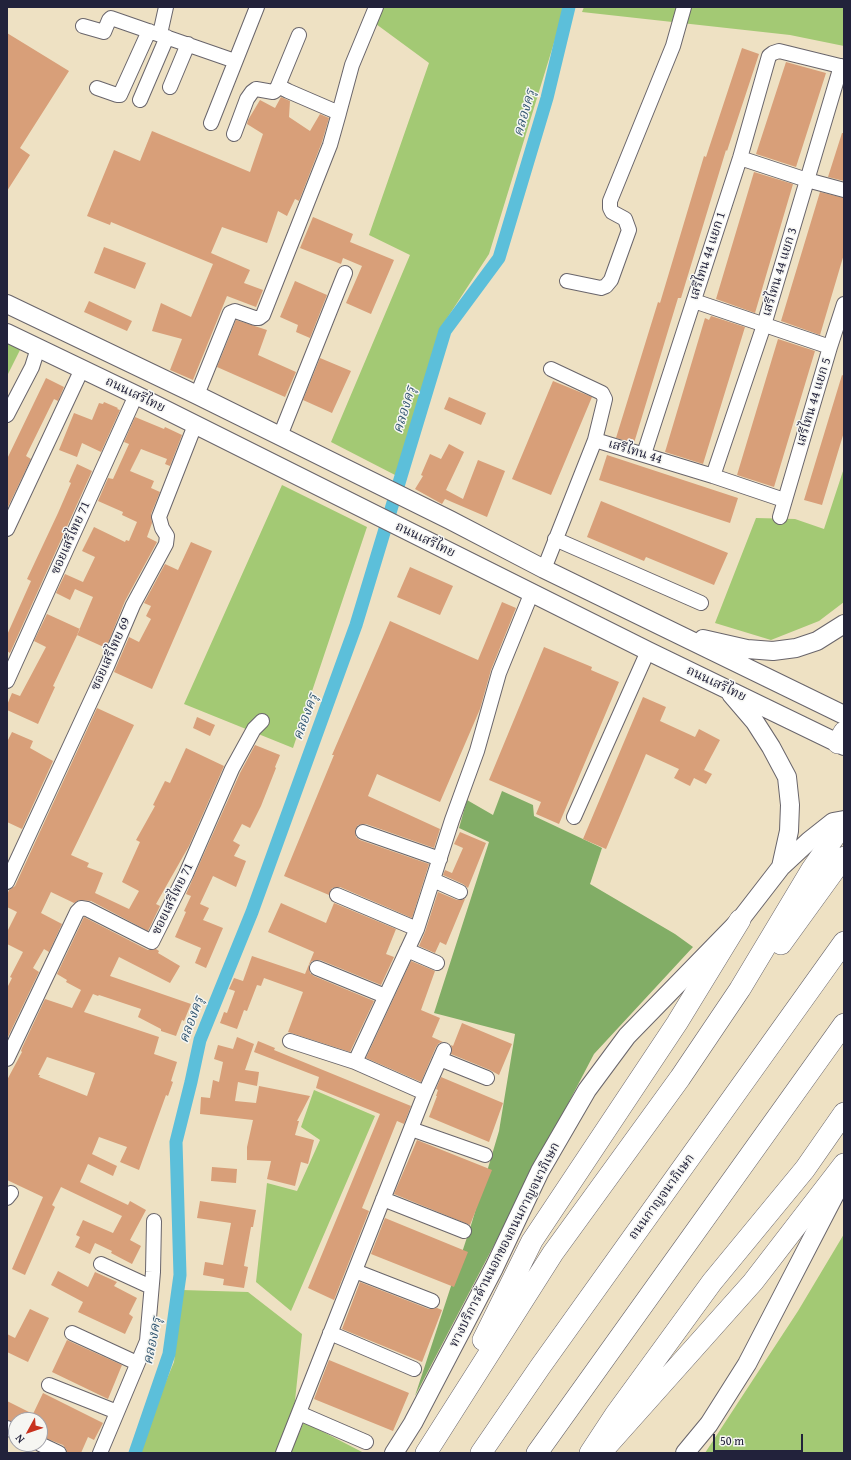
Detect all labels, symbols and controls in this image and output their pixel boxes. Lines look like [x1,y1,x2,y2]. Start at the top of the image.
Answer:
water label: คลองครุ [510,88,540,138]
street label: เสรีไทน 44 แยก 1 [686,210,730,302]
street label: เสรีไทน 44 แยก 3 [759,226,801,318]
street label: เสรีไทน 44 แยก 5 [793,356,835,448]
street label: ถนนเสรีไทย [103,374,167,416]
water label: คลองครุ [390,384,420,436]
street label: เสรีไทน 44 [606,436,664,468]
street label: ซอยเสรีไทย 71 [48,499,94,577]
street label: ถนนเสรีไทย [393,519,457,561]
street label: ซอยเสรีไทย 69 [88,615,134,693]
street label: ถนนเสรีไทย [684,663,748,705]
water label: คลองครุ [290,691,322,743]
street label: ซอยเสรีไทย 71 [149,860,197,938]
water label: คลองครุ [176,994,208,1046]
street label: ทางบริการด้านนอกของถนนกาญจนาภิเษก [446,1140,564,1350]
street label: ถนนกาญจนาภิเษก [626,1151,698,1243]
water label: คลองครุ [140,1316,166,1366]
north arrow [8,1412,48,1452]
scale bar [715,1426,805,1452]
text: N [11,1431,28,1447]
text: 50 m [720,1432,744,1449]

